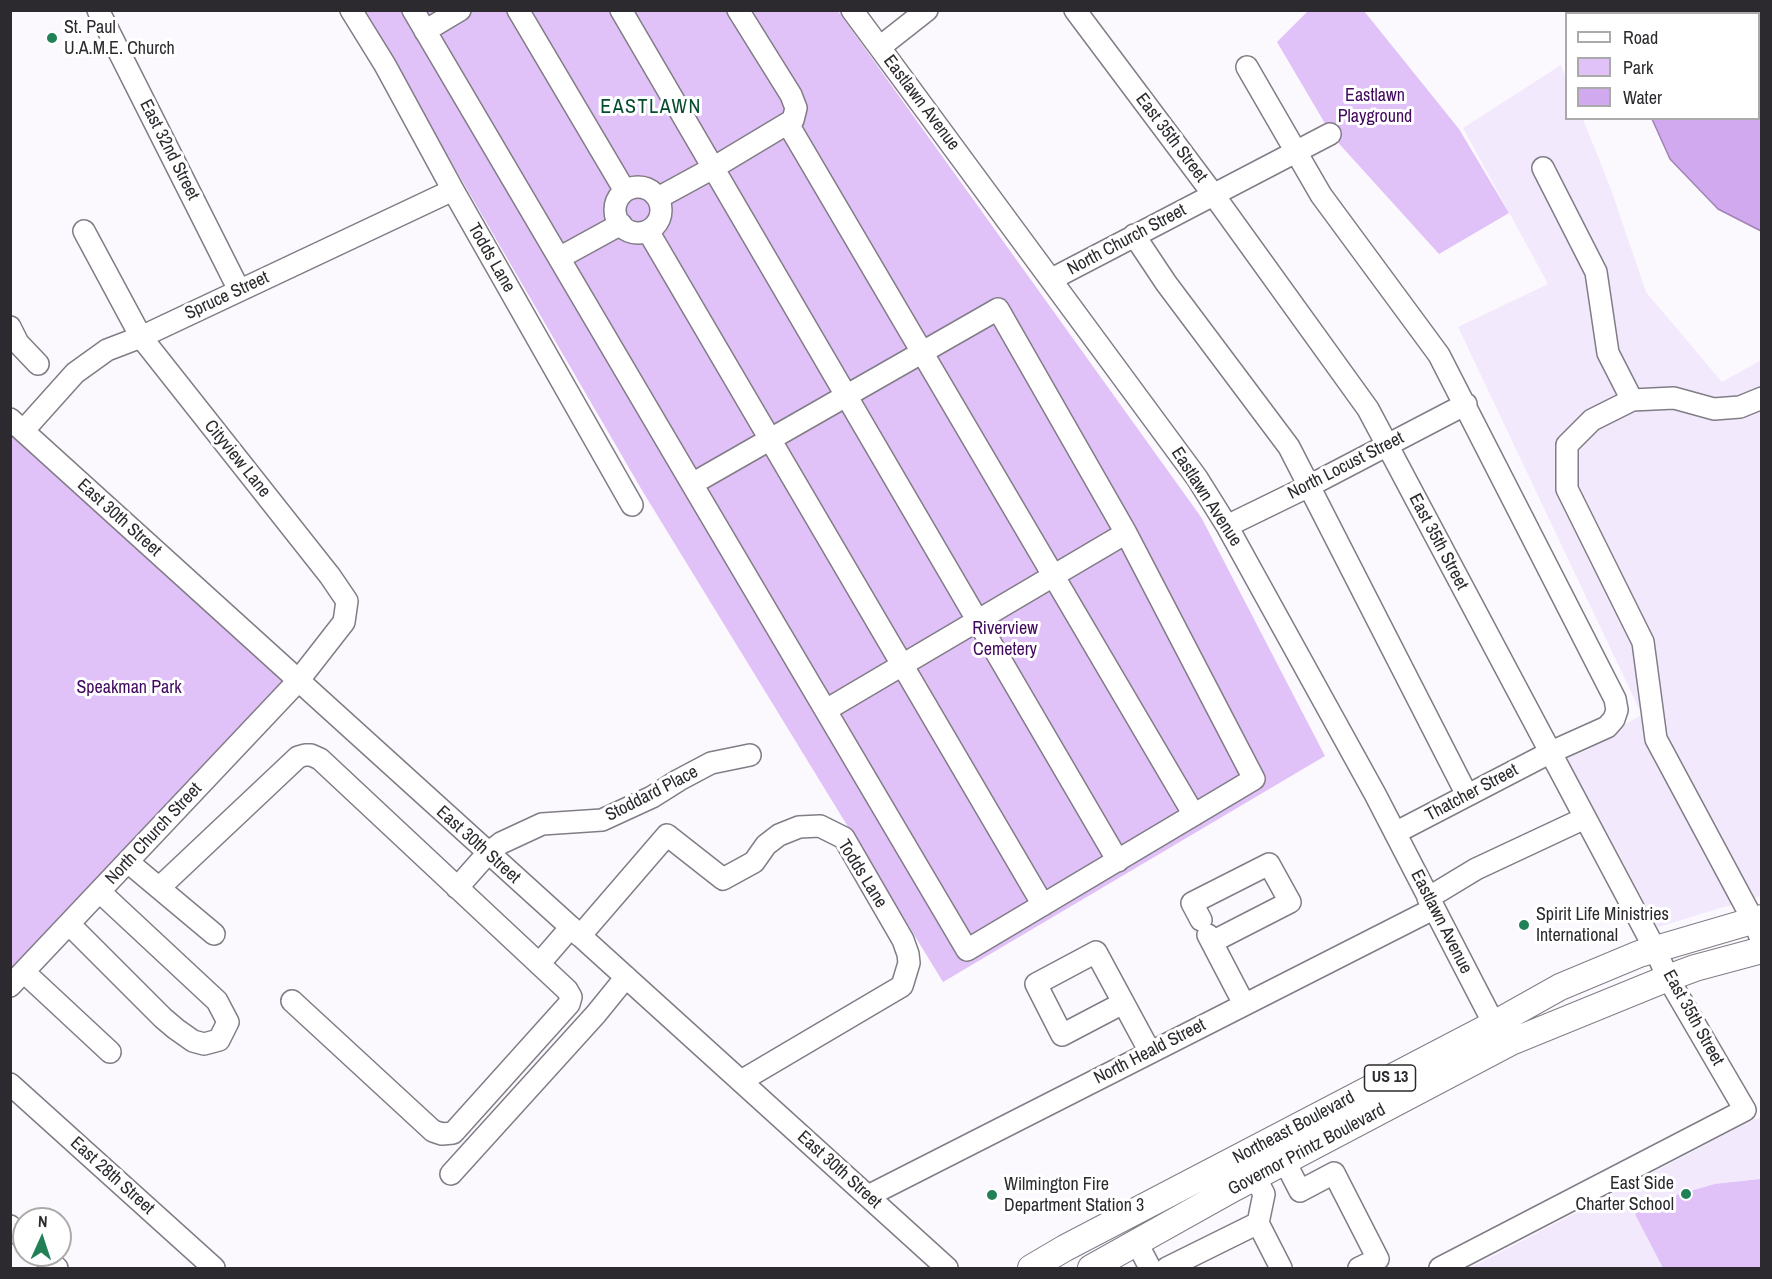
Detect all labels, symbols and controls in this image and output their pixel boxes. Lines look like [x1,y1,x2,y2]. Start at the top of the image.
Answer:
legend [1565,12,1760,120]
place label: St. Paul U.A.M.E. Church [64,17,175,60]
text: Road [1623,25,1658,50]
marker: St. Paul U.A.M.E. Church [45,31,59,45]
street label: Eastlawn Avenue [878,51,964,155]
text: Park [1623,55,1653,80]
park label: Eastlawn Playground [1338,85,1412,128]
text: Water [1623,85,1662,110]
street label: East 35th Street [1131,89,1211,187]
street label: East 32nd Street [134,96,204,204]
district label: EASTLAWN [600,96,702,120]
street label: North Church Street [1064,200,1190,280]
street label: Todds Lane [463,220,519,296]
street label: Spruce Street [182,267,272,325]
street label: Cityview Lane [199,416,275,502]
street label: North Locust Street [1284,428,1408,504]
street label: Eastlawn Avenue [1166,443,1246,551]
street label: East 30th Street [72,475,166,561]
street label: East 35th Street [1404,490,1472,594]
park label: Riverview Cemetery [972,618,1038,660]
park label: Speakman Park [76,677,182,699]
street label: Thatcher Street [1422,760,1522,826]
street label: Stoddard Place [602,761,702,827]
street label: North Church Street [101,779,207,889]
street label: East 30th Street [431,802,525,888]
street label: Todds Lane [833,836,891,912]
street label: Eastlawn Avenue [1406,866,1476,978]
place label: Spirit Life Ministries International [1536,904,1669,946]
marker: Spirit Life Ministries International [1517,918,1531,932]
street label: East 35th Street [1658,966,1728,1070]
street label: North Heald Street [1091,1015,1209,1089]
road number: US 13 [1364,1065,1416,1091]
street label: Northeast Boulevard [1230,1087,1358,1169]
street label: Governor Printz Boulevard [1225,1099,1389,1201]
street label: East 30th Street [792,1127,886,1213]
street label: East 28th Street [65,1133,159,1219]
place label: East Side Charter School [1576,1173,1674,1216]
place label: Wilmington Fire Department Station 3 [1004,1174,1144,1216]
marker: East Side Charter School [1679,1187,1693,1201]
marker: Wilmington Fire Department Station 3 [985,1188,999,1202]
north arrow [12,1207,72,1267]
text: N [38,1210,48,1232]

